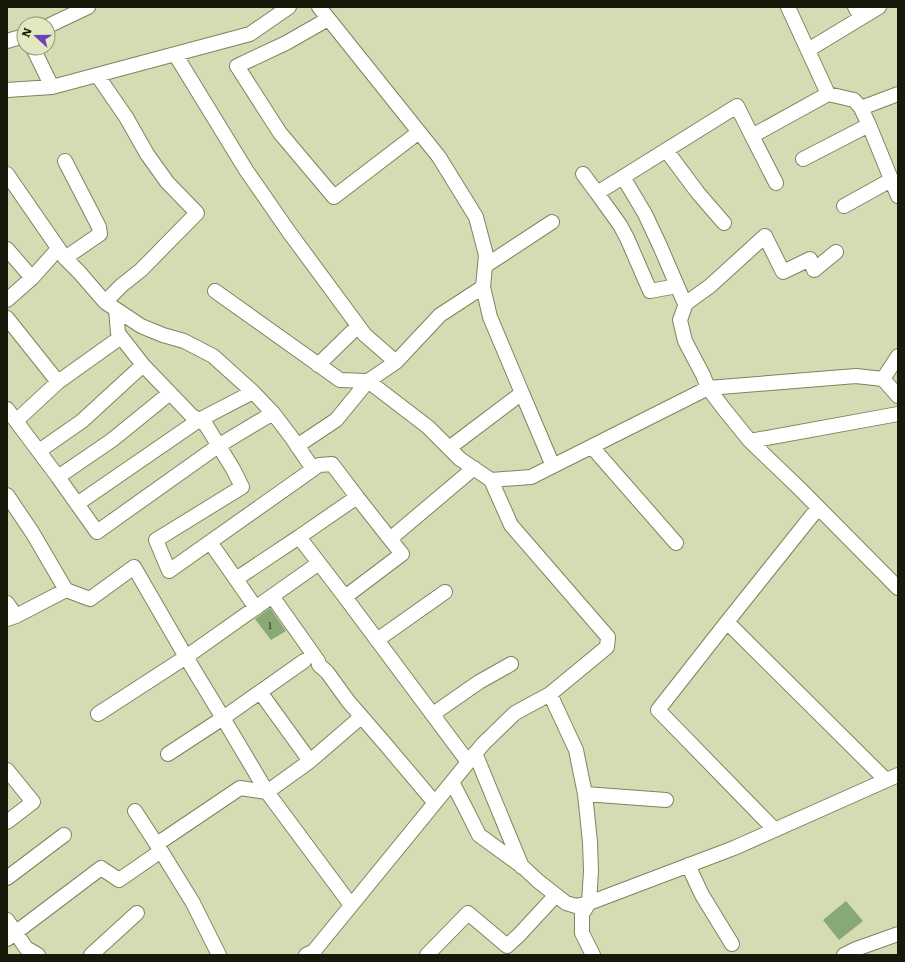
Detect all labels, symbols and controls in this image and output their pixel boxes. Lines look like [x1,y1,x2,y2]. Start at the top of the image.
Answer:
north arrow [16,16,56,56]
text: N [17,25,35,39]
house number: 1 [268,617,272,632]

